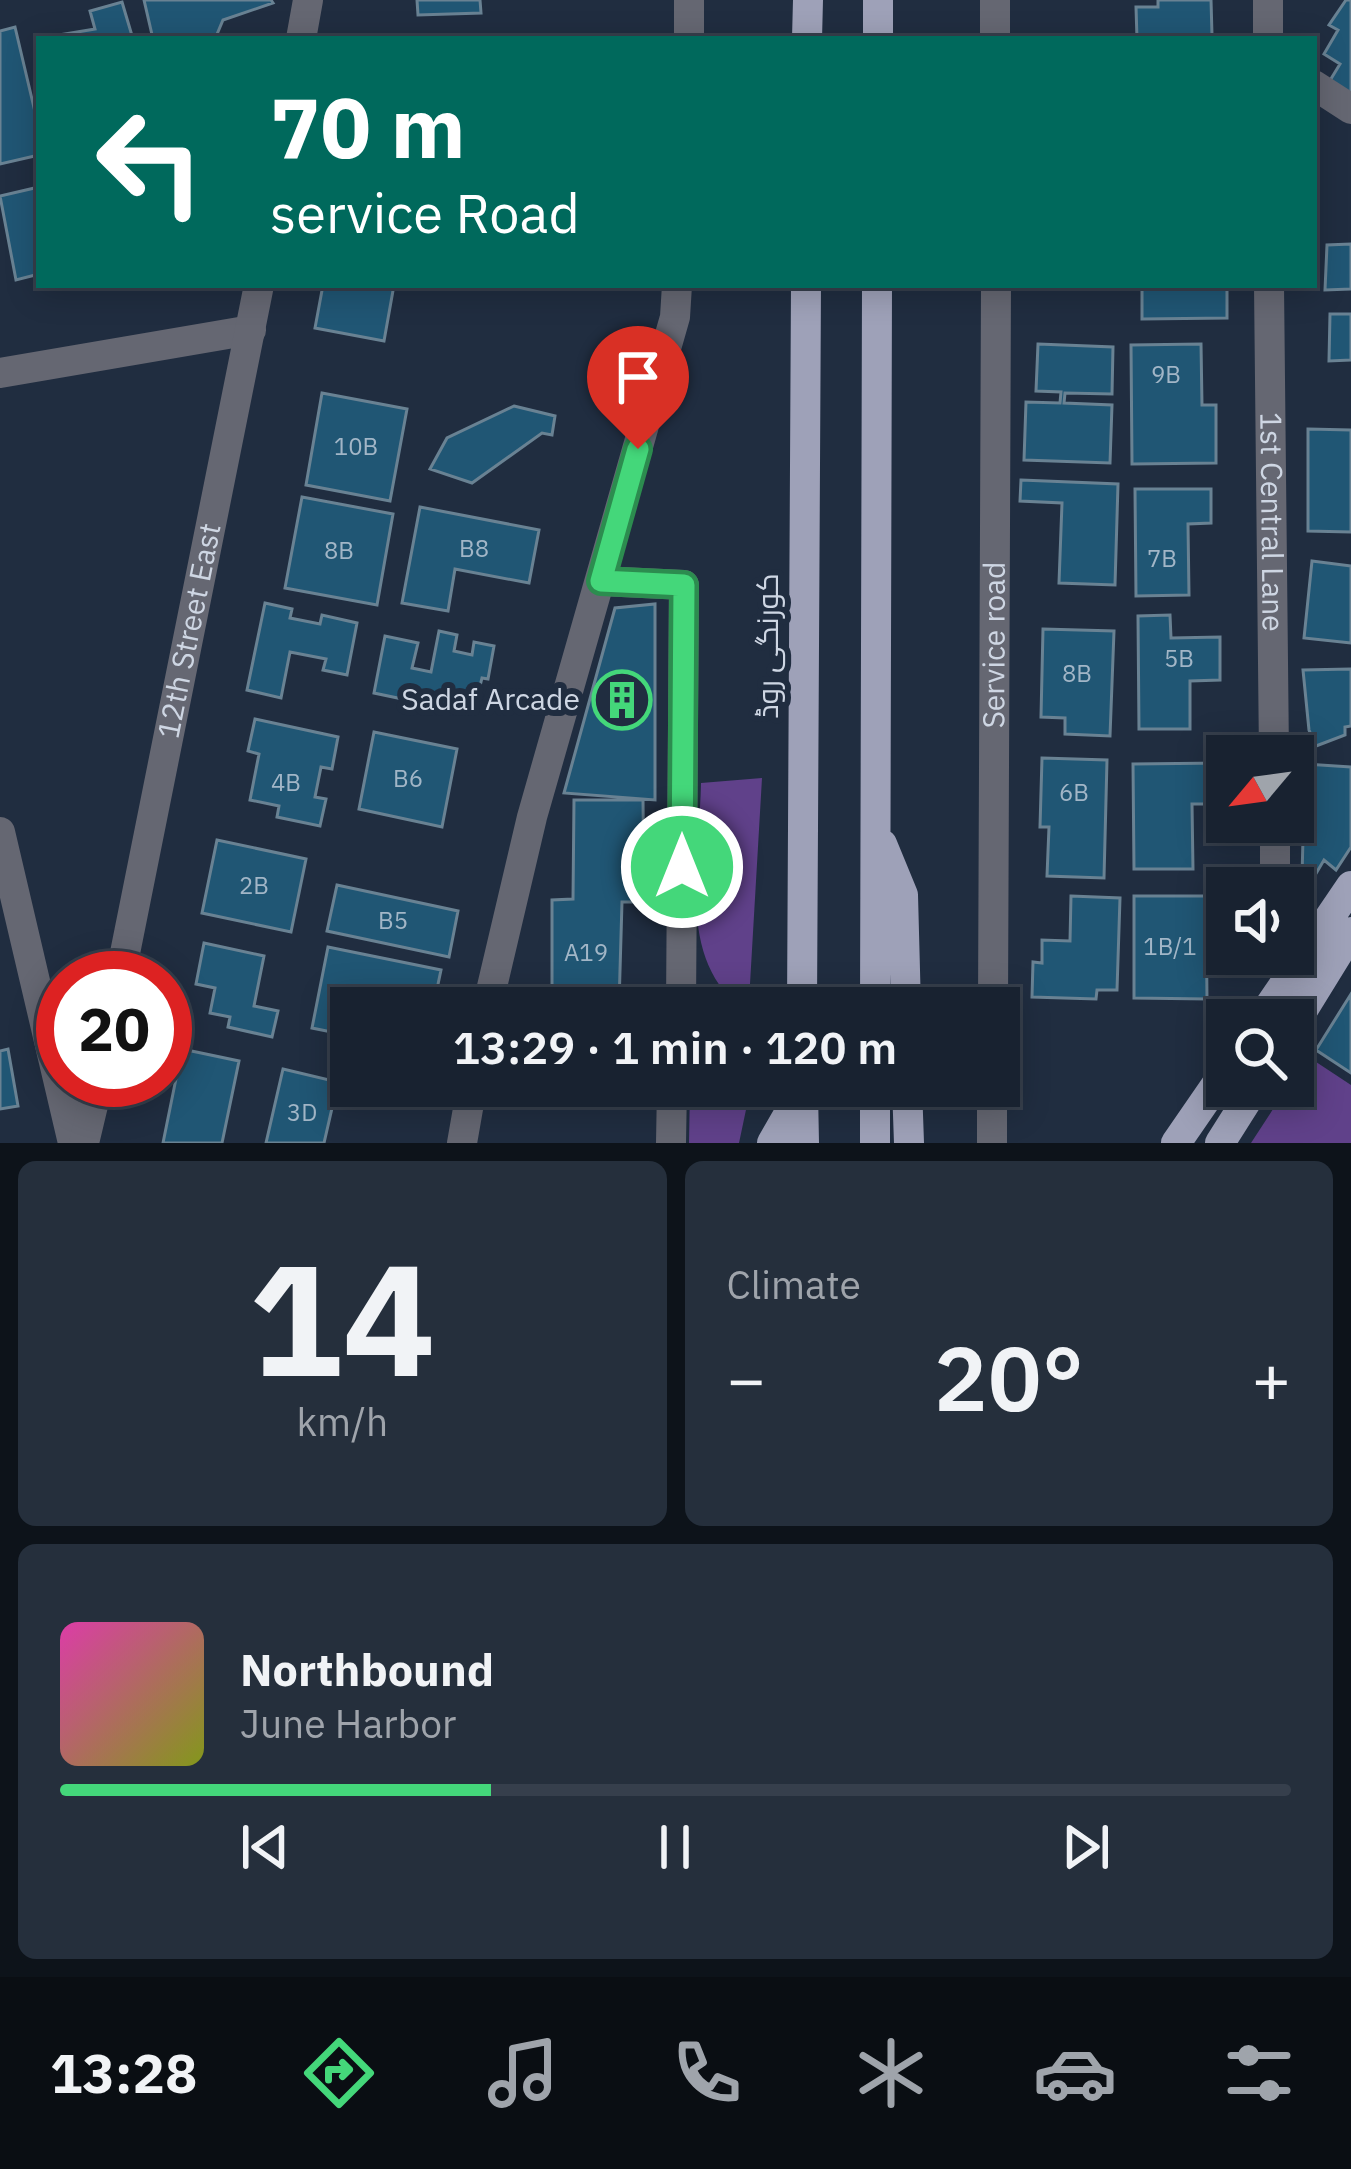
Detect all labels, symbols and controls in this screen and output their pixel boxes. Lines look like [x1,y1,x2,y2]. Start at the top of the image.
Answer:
text: 70 m [270,72,466,181]
icon: left [72,84,228,240]
text: service Road [270,178,580,248]
pin [587,326,689,449]
icon: arrive [605,344,671,410]
house number: 9B [1151,358,1181,390]
street label: 1st Central Lane [1252,412,1294,632]
house number: 10B [334,430,378,462]
street label: 12th Street East [148,520,229,742]
house number: B8 [459,532,489,564]
house number: 8B [324,534,354,566]
house number: 7B [1147,542,1177,574]
street label: Service road [973,561,1013,729]
street label: کورنگی روڈ [747,573,786,719]
house number: 5B [1164,642,1194,674]
house number: 8B [1062,657,1092,689]
building icon: Sadaf Arcade [591,669,653,731]
place label: Sadaf Arcade [401,679,580,718]
north arrow [1206,735,1314,843]
map controls [1206,735,1314,1107]
house number: B6 [393,762,423,794]
house number: 4B [271,766,301,798]
house number: 6B [1059,776,1089,808]
position arrow [619,804,745,930]
button: sound [1206,867,1314,975]
house number: 2B [239,869,269,901]
house number: B5 [378,904,408,936]
house number: 1B/1 [1143,930,1197,962]
house number: A19 [564,936,608,968]
speed limit sign: 20 [36,951,192,1107]
button: search [1206,999,1314,1107]
text: 13:29 · 1 min · 120 m [453,1018,897,1076]
house number: 3D [287,1096,317,1128]
text: 14 [249,1216,436,1419]
text: Climate [727,1259,861,1310]
text: 20° [934,1319,1084,1436]
text: − [727,1335,766,1421]
text: + [1251,1335,1291,1421]
text: km/h [296,1396,388,1447]
text: Northbound [240,1640,494,1698]
text: June Harbor [240,1698,456,1749]
icon: previous [232,1814,298,1880]
icon: pause [642,1814,708,1880]
icon: next [1053,1814,1119,1880]
icon: directions [297,2031,381,2115]
icon: music [481,2031,565,2115]
icon: phone [665,2031,749,2115]
icon: climate [849,2031,933,2115]
icon: car [1033,2031,1117,2115]
icon: filters [1217,2031,1301,2115]
text: 13:28 [50,2038,197,2108]

